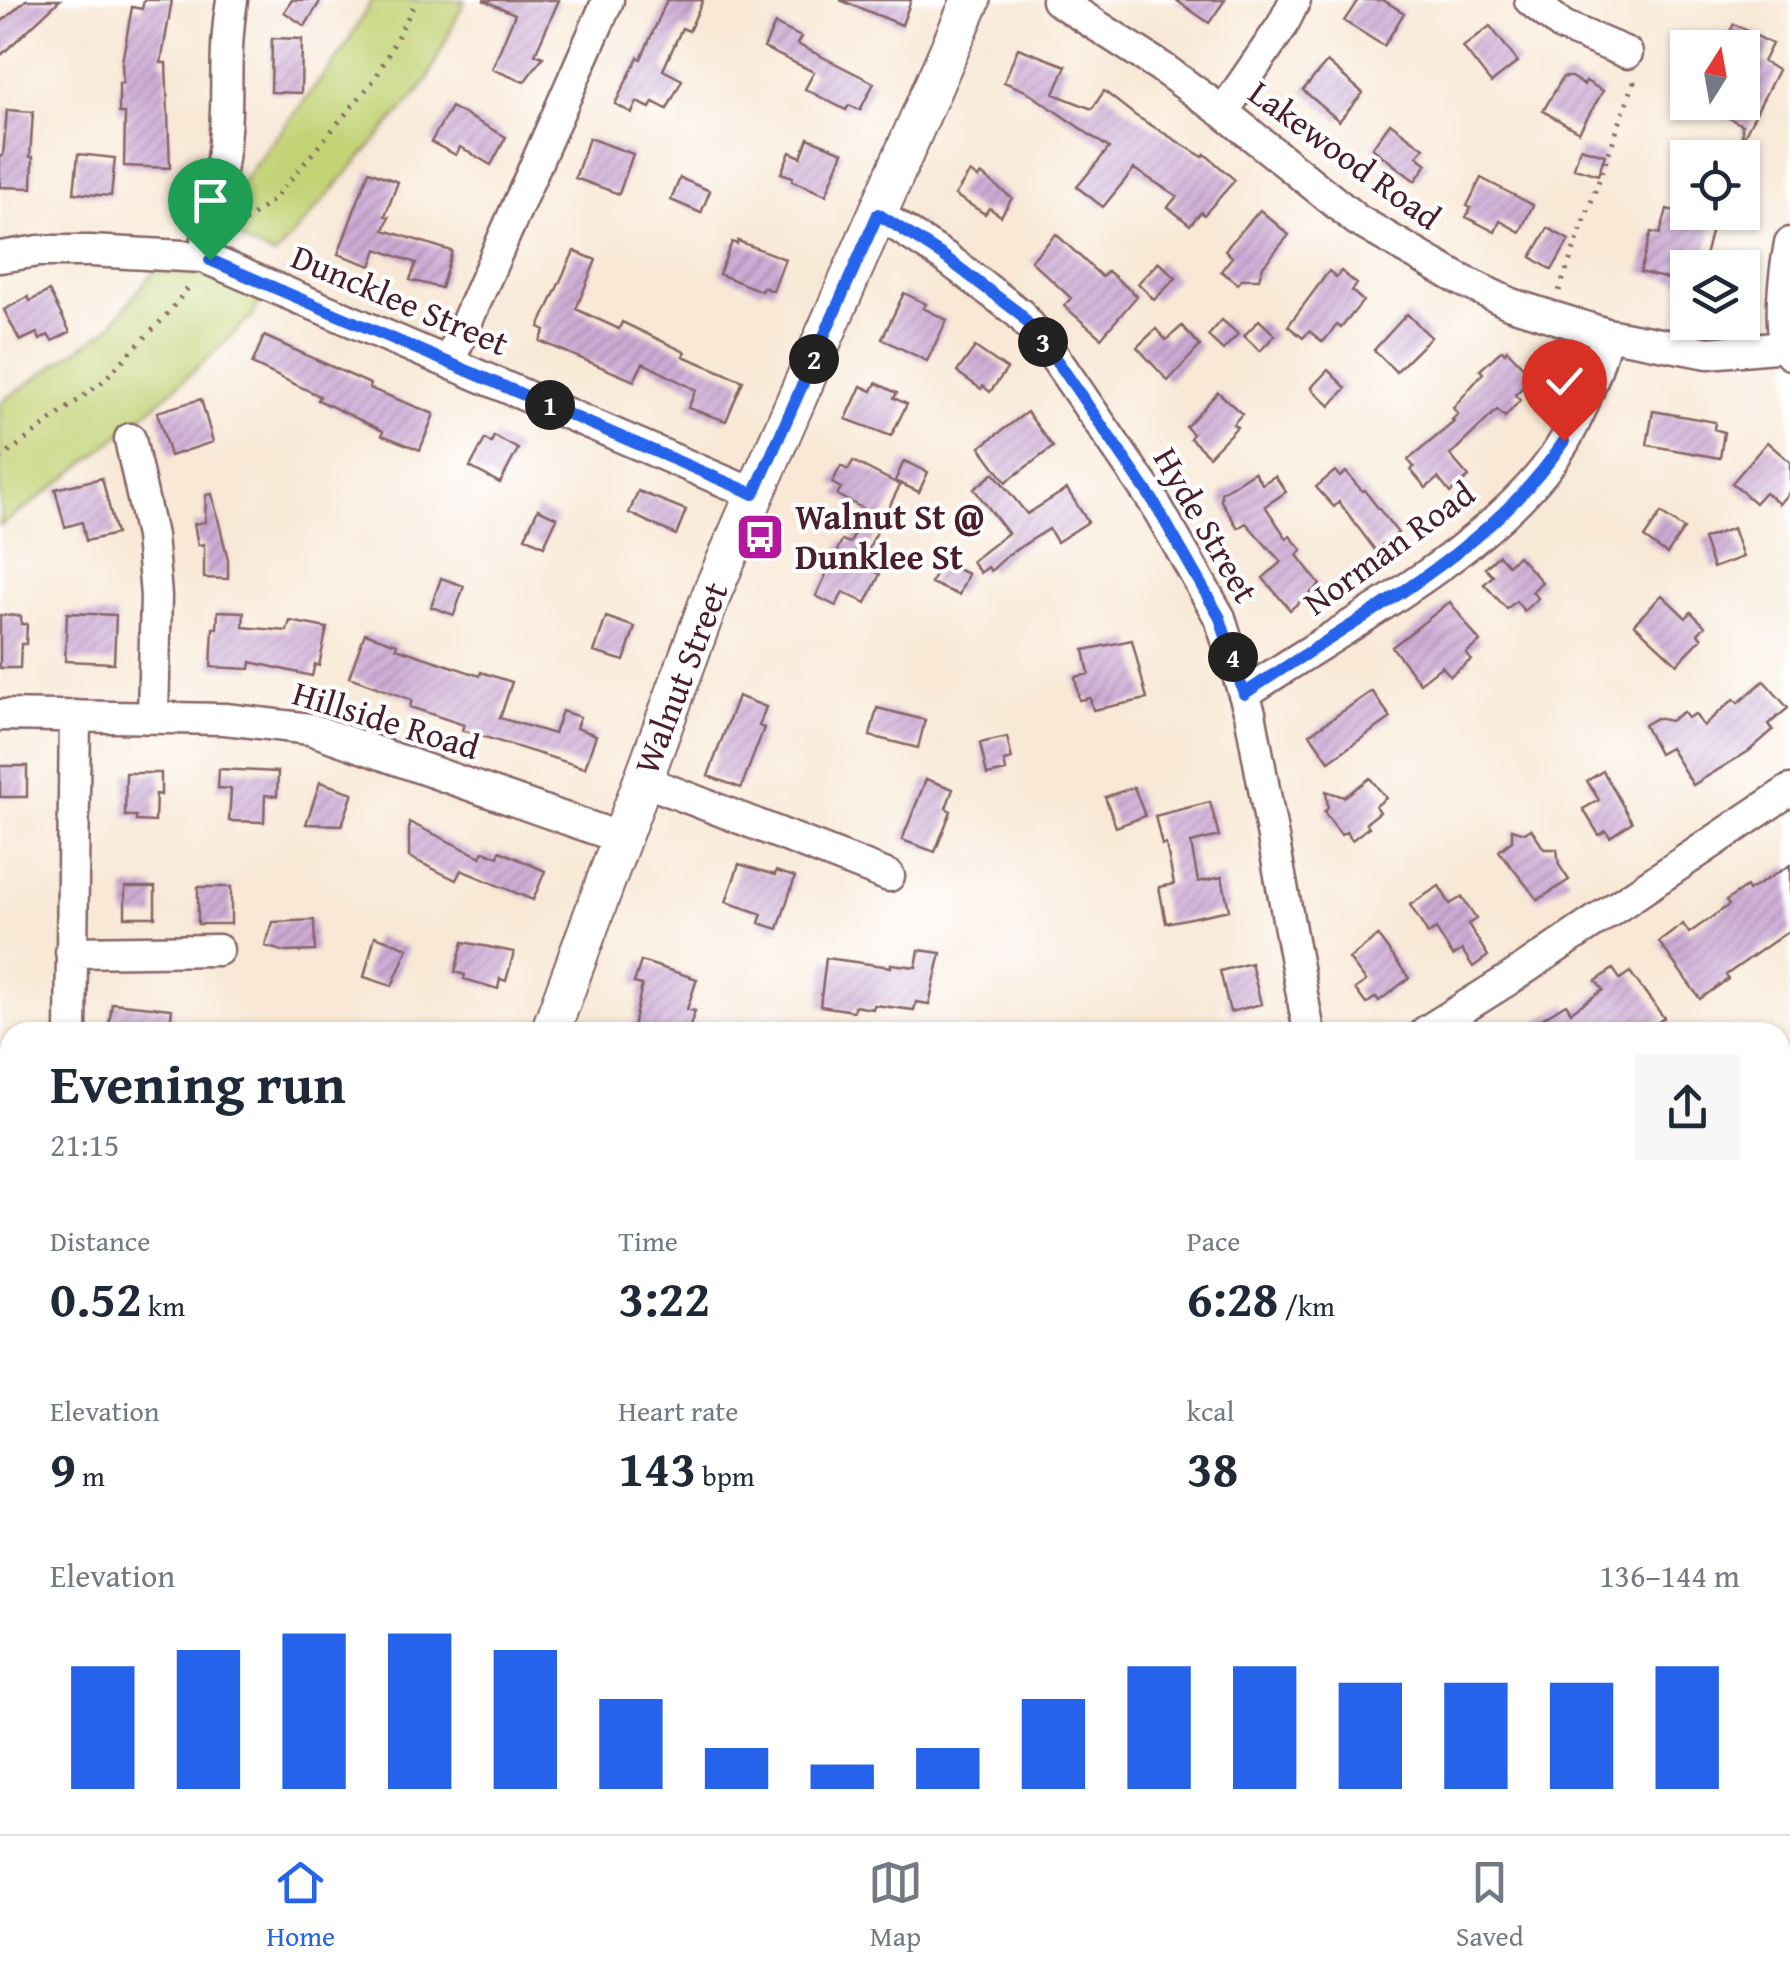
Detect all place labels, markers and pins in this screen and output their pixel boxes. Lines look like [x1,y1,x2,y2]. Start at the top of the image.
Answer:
pin [168,158,253,261]
pin: 3 [1018,317,1068,367]
pin: 2 [789,334,839,384]
pin [1522,339,1607,442]
pin: 1 [525,380,575,430]
place label: Walnut St @ Dunklee St [795,491,985,582]
bus stop icon: Walnut St @ Dunklee St [734,511,786,563]
pin: 4 [1208,632,1258,682]

